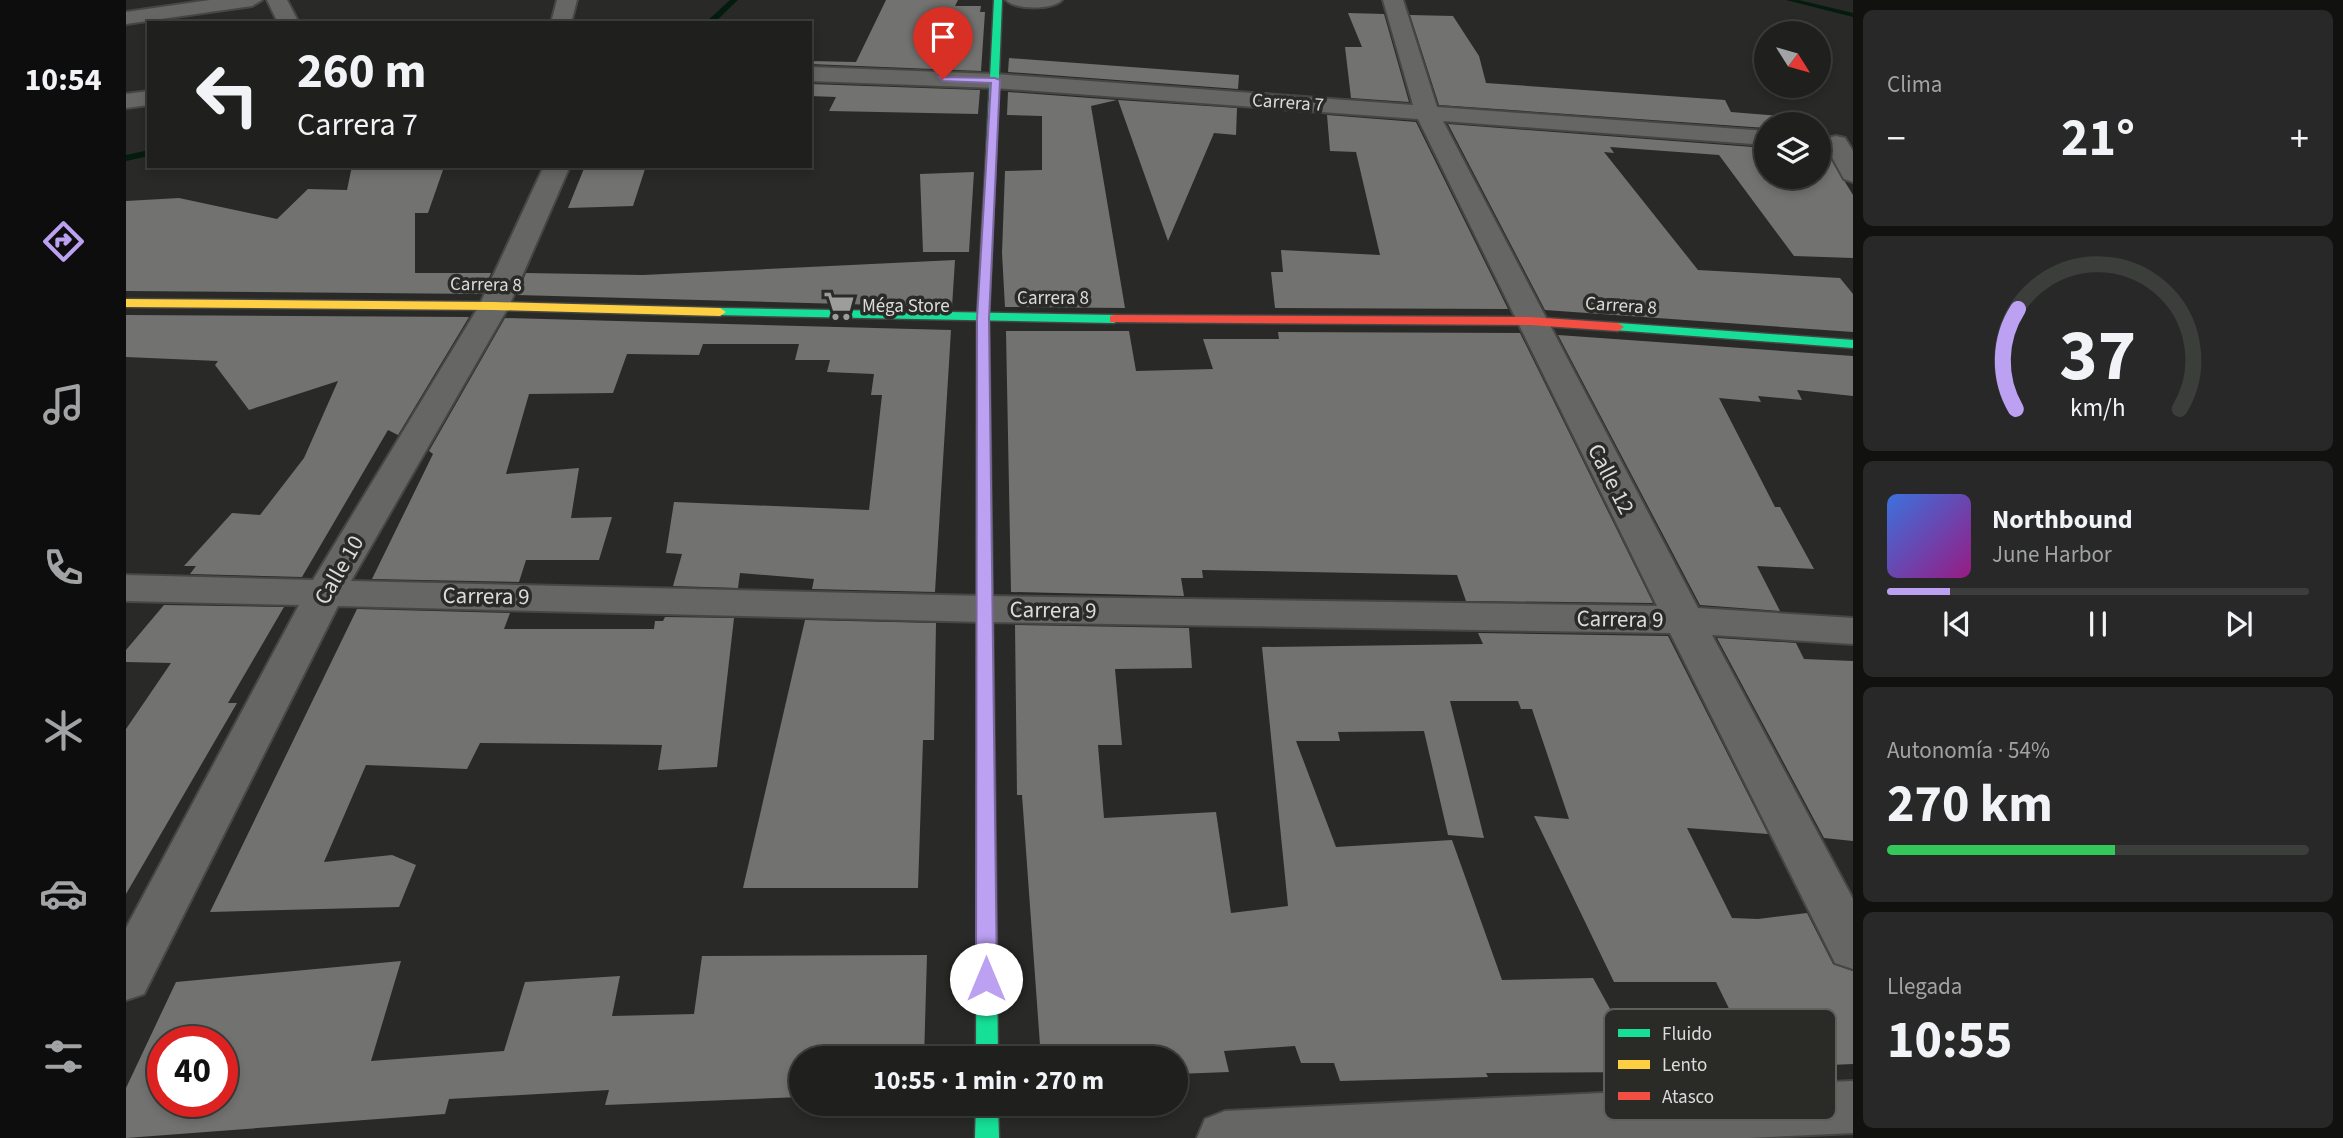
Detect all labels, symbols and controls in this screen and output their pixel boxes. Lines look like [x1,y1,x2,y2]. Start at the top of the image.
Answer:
pin [913,7,973,79]
icon: arrive [924,18,962,56]
north arrow [1754,21,1830,98]
map controls [1754,21,1831,189]
text: 260 m [297,37,426,107]
icon: left [182,49,273,140]
text: 10:54 [24,57,102,103]
text: Clima [1887,68,1942,101]
street label: Carrera 7 [1251,87,1325,119]
text: Carrera 7 [297,102,418,148]
text: 21° [2061,102,2135,176]
button: layers [1754,112,1831,189]
text: − [1887,112,1906,166]
text: + [2290,112,2309,166]
icon: directions [39,217,88,266]
street label: Carrera 8 [450,271,522,299]
street label: Carrera 8 [1017,285,1089,312]
supermarket icon: Méga Store [822,289,856,323]
street label: Carrera 8 [1584,290,1658,322]
place label: Méga Store [862,293,950,320]
text: 37 [2060,305,2136,409]
icon: music [39,380,88,429]
text: km/h [2070,390,2126,426]
street label: Calle 12 [1579,438,1643,520]
text: Northbound [1992,501,2133,538]
street label: Calle 10 [306,529,372,611]
text: June Harbor [1992,538,2112,571]
icon: phone [39,543,88,592]
street label: Carrera 9 [442,579,530,613]
street label: Carrera 9 [1009,593,1097,627]
street label: Carrera 9 [1576,602,1664,636]
icon: previous [1938,605,1976,643]
icon: pause [2079,605,2117,643]
icon: next [2220,605,2258,643]
icon: climate [39,706,88,755]
text: Autonomía · 54% [1887,734,2050,767]
text: 270 km [1887,768,2053,842]
icon: car [39,869,88,918]
position arrow [949,942,1023,1016]
text: Llegada [1887,970,1962,1003]
text: 10:55 [1887,1004,2012,1078]
legend [1604,1009,1836,1120]
text: Fluido [1662,1021,1712,1048]
speed limit sign: 40 [147,1026,238,1117]
icon: filters [39,1032,88,1081]
text: Lento [1662,1052,1707,1079]
text: 10:55 · 1 min · 270 m [873,1062,1104,1099]
text: Atasco [1662,1084,1714,1111]

